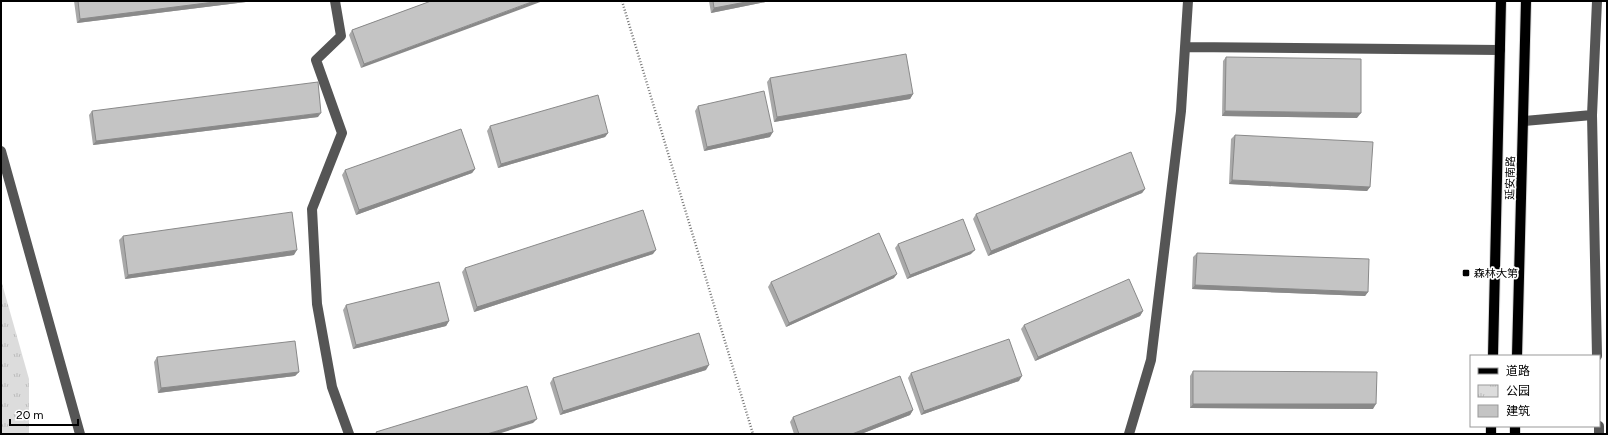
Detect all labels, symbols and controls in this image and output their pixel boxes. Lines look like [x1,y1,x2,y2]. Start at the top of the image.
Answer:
street label: 延安南路 [1504,156,1517,200]
place label: 森林大第 [1474,267,1518,280]
marker: 森林大第 [1461,268,1471,278]
legend [1470,355,1600,427]
text: 道路 [1506,364,1530,378]
text: 公园 [1506,384,1530,398]
scale bar [10,401,78,427]
text: 建筑 [1506,404,1530,418]
text: 20 m [16,408,44,422]

